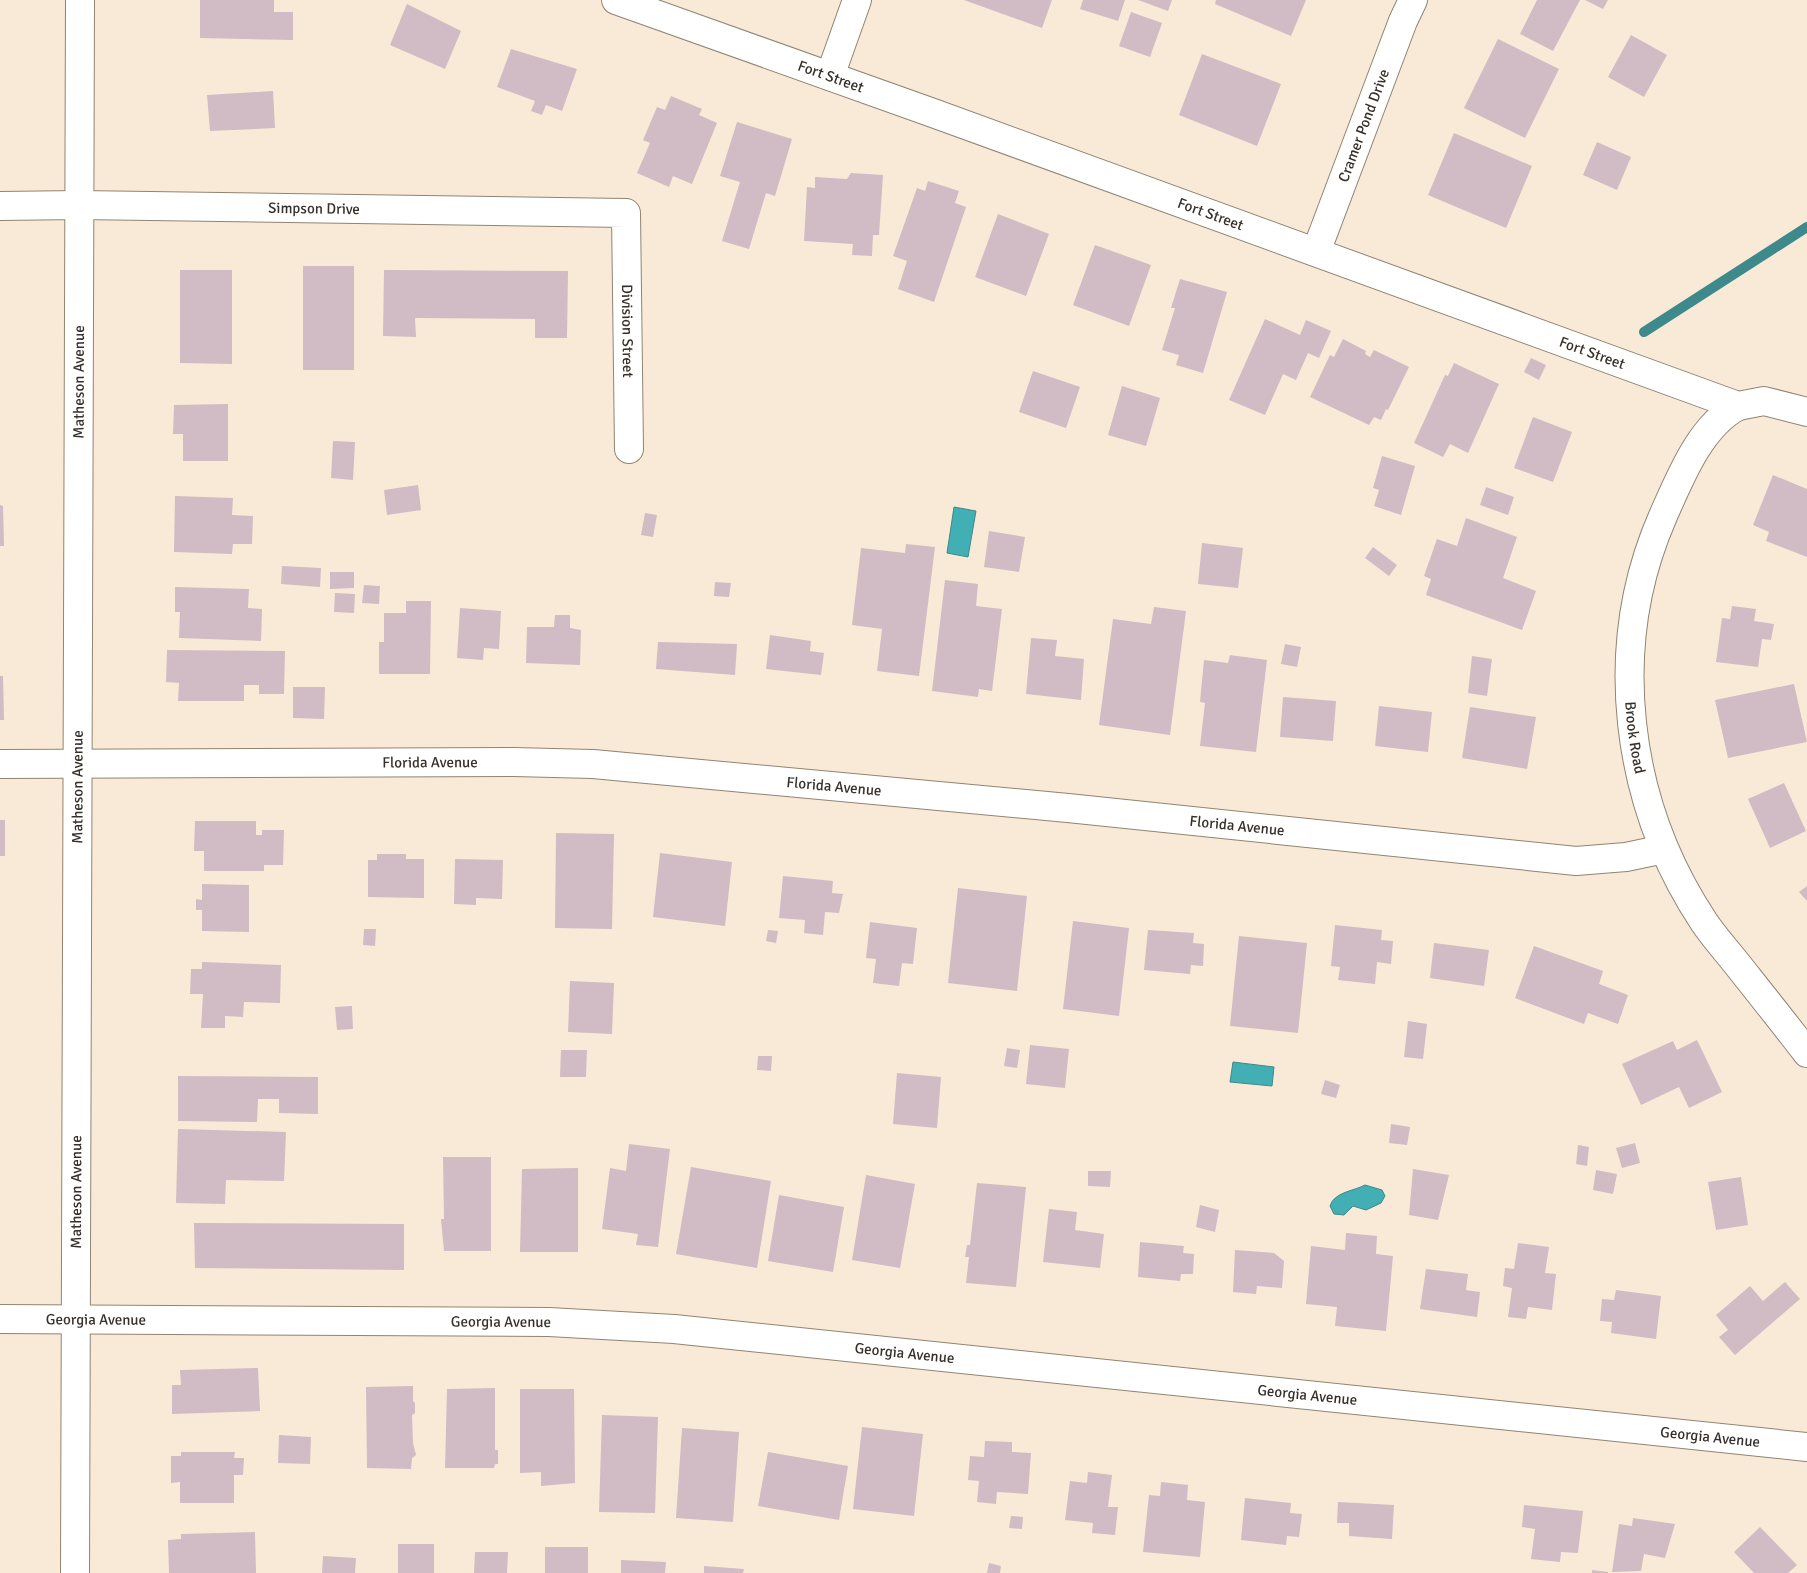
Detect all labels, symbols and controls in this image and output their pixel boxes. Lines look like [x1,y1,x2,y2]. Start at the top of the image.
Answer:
street label: Fort Street [795,57,866,97]
street label: Cramer Pond Drive [1334,67,1393,185]
street label: Fort Street [1175,194,1246,234]
street label: Simpson Drive [268,199,360,218]
street label: Division Street [618,284,637,378]
street label: Matheson Avenue [70,325,88,439]
street label: Fort Street [1557,333,1628,373]
street label: Brook Road [1621,701,1649,775]
street label: Matheson Avenue [68,730,87,844]
street label: Florida Avenue [382,753,478,772]
street label: Florida Avenue [786,773,882,800]
street label: Florida Avenue [1189,812,1285,840]
street label: Matheson Avenue [67,1135,85,1249]
street label: Georgia Avenue [46,1310,146,1329]
street label: Georgia Avenue [451,1312,551,1331]
street label: Georgia Avenue [854,1339,955,1367]
street label: Georgia Avenue [1257,1381,1358,1409]
street label: Georgia Avenue [1659,1423,1761,1451]

